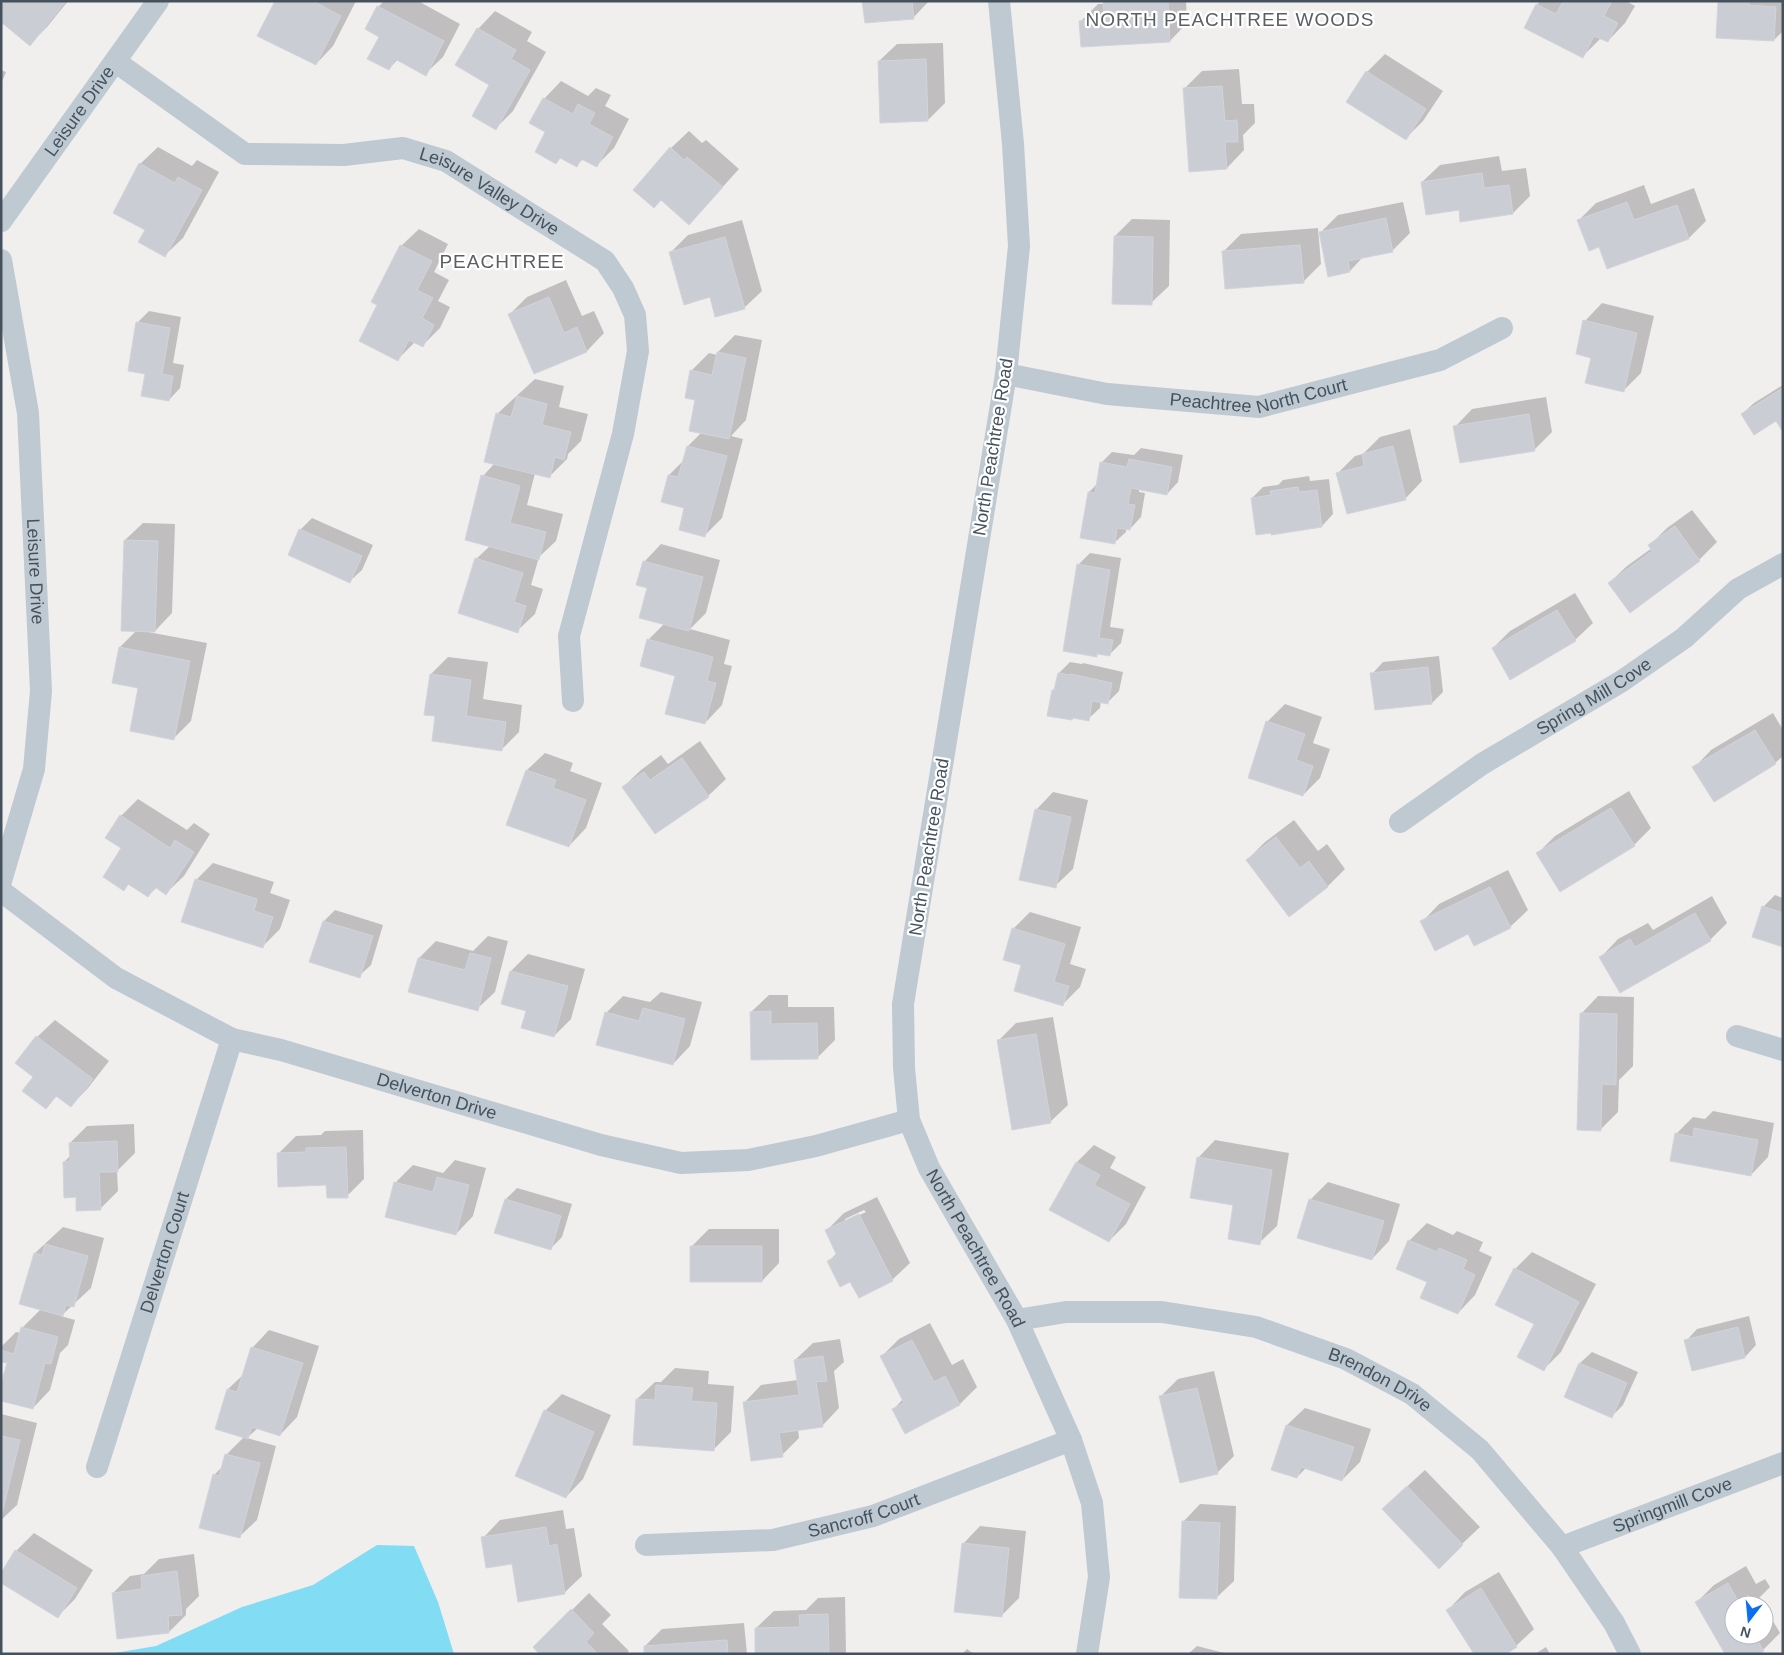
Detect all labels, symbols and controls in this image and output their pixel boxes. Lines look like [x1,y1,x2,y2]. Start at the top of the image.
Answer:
district label: NORTH PEACHTREE WOODS [1086,9,1374,30]
street label: Leisure Drive [40,62,118,160]
street label: Leisure Valley Drive [417,144,563,240]
district label: PEACHTREE [439,251,565,272]
street label: North Peachtree Road [969,357,1017,537]
street label: Peachtree North Court [1169,375,1349,417]
street label: Leisure Drive [23,518,48,625]
street label: Spring Mill Cove [1533,654,1655,739]
street label: North Peachtree Road [905,757,953,937]
street label: Delverton Drive [374,1069,499,1123]
street label: North Peachtree Road [922,1166,1029,1330]
street label: Delverton Court [136,1189,193,1316]
street label: Brendon Drive [1326,1344,1436,1416]
street label: Springmill Cove [1610,1473,1735,1537]
street label: Sancroff Court [806,1489,922,1541]
north arrow [1724,1595,1774,1645]
text: N [1738,1623,1752,1642]

